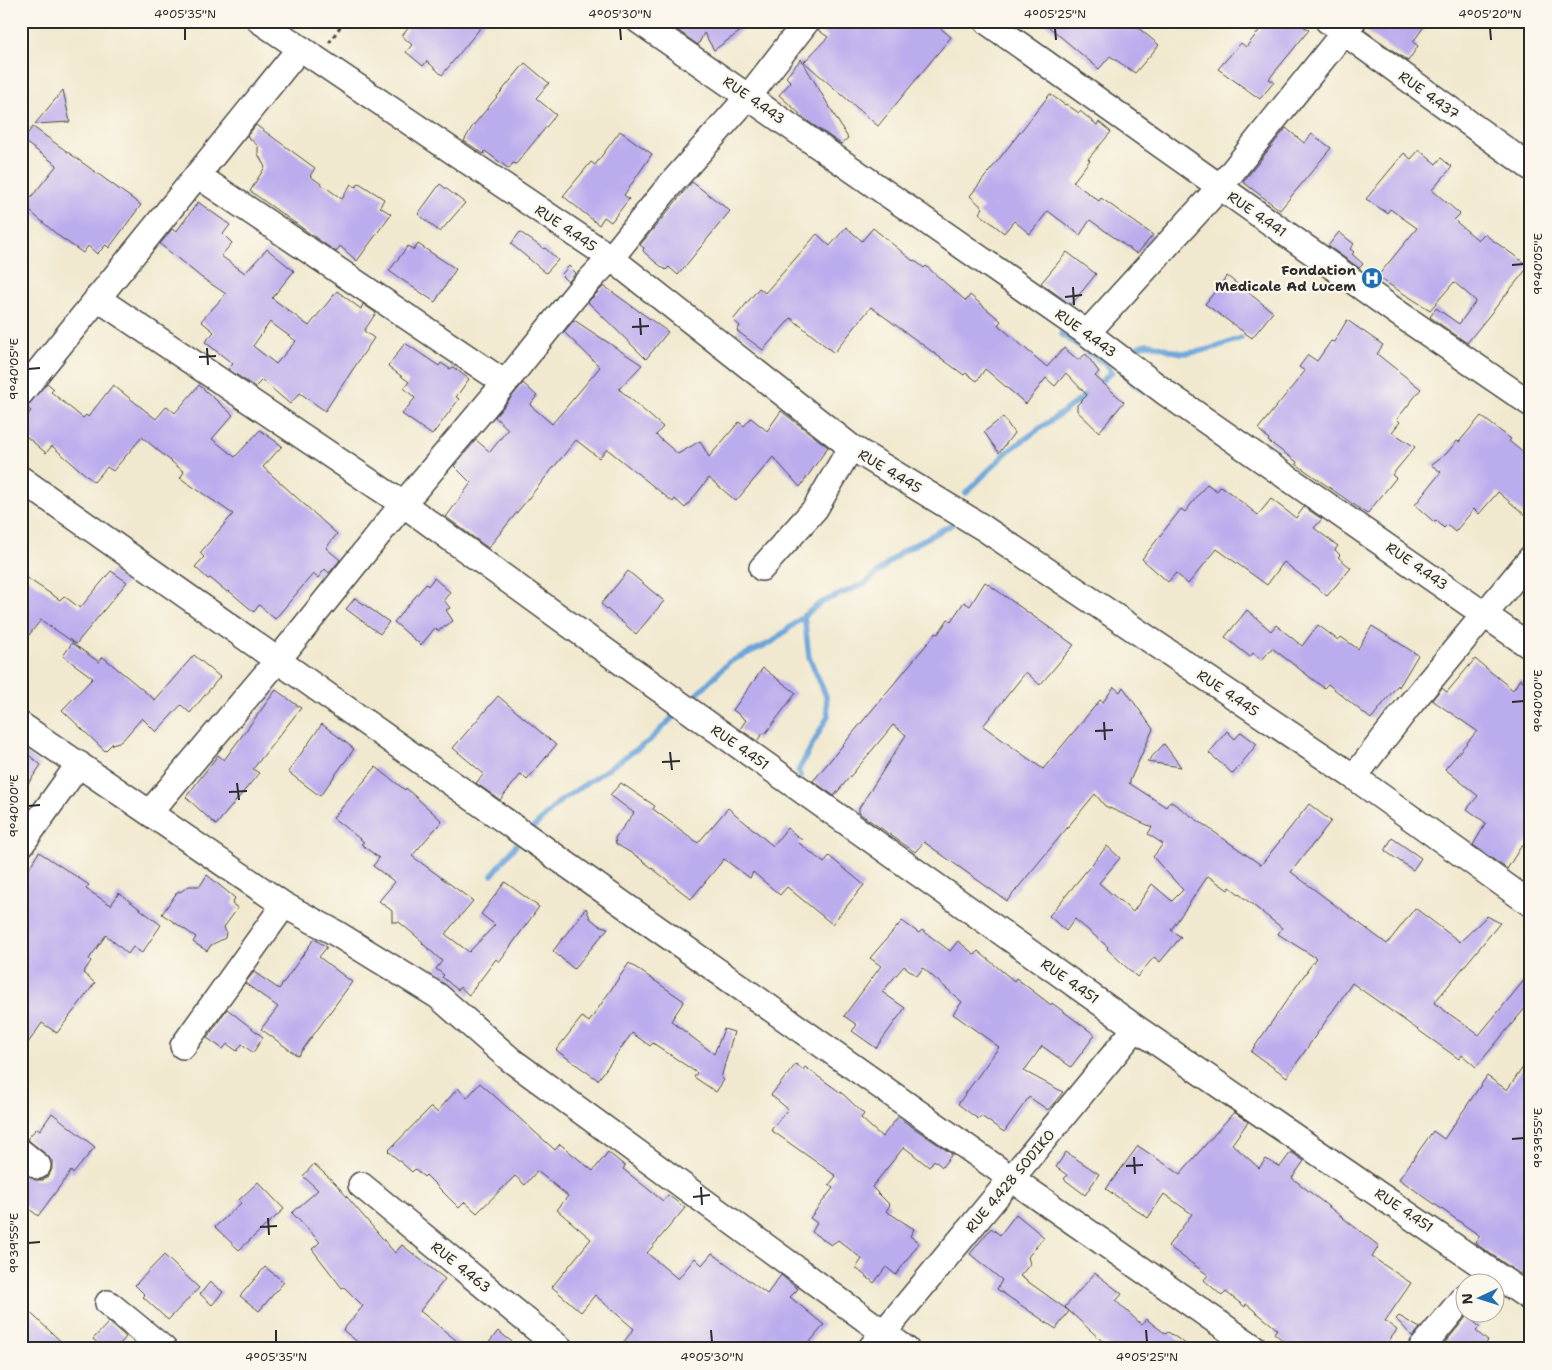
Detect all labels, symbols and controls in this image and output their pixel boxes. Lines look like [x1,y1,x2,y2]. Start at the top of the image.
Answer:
text: 4°05'35"N [154,6,216,22]
text: 4°05'30"N [588,6,652,22]
text: 4°05'25"N [1024,6,1086,22]
text: 4°05'20"N [1458,6,1522,22]
street label: RUE 4.437 [1395,67,1463,123]
street label: RUE 4.443 [720,72,788,128]
street label: RUE 4.441 [1224,187,1290,241]
street label: RUE 4.445 [532,201,600,255]
text: 9°40'05"E [1530,233,1546,295]
place label: Fondation Medicale Ad Lucem [1215,261,1356,295]
hospital icon: Fondation Medicale Ad Lucem [1360,266,1384,290]
street label: RUE 4.443 [1052,305,1120,361]
text: 9°40'05"E [6,338,22,400]
street label: RUE 4.445 [855,445,925,497]
street label: RUE 4.443 [1383,538,1451,594]
street label: RUE 4.445 [1194,666,1262,720]
text: 9°40'00"E [1530,669,1546,733]
street label: RUE 4.451 [707,720,773,774]
text: 9°40'00"E [6,774,22,838]
street label: RUE 4.451 [1037,954,1103,1008]
text: 9°39'55"E [1530,1108,1546,1168]
street label: RUE 4.428 SODIKO [962,1126,1058,1236]
street label: RUE 4.451 [1371,1184,1437,1236]
text: 9°39'55"E [6,1213,22,1273]
street label: RUE 4.463 [427,1237,495,1297]
north arrow [1454,1272,1504,1322]
text: N [1458,1293,1476,1305]
text: 4°05'35"N [245,1349,307,1365]
text: 4°05'30"N [680,1349,744,1365]
text: 4°05'25"N [1116,1349,1178,1365]

